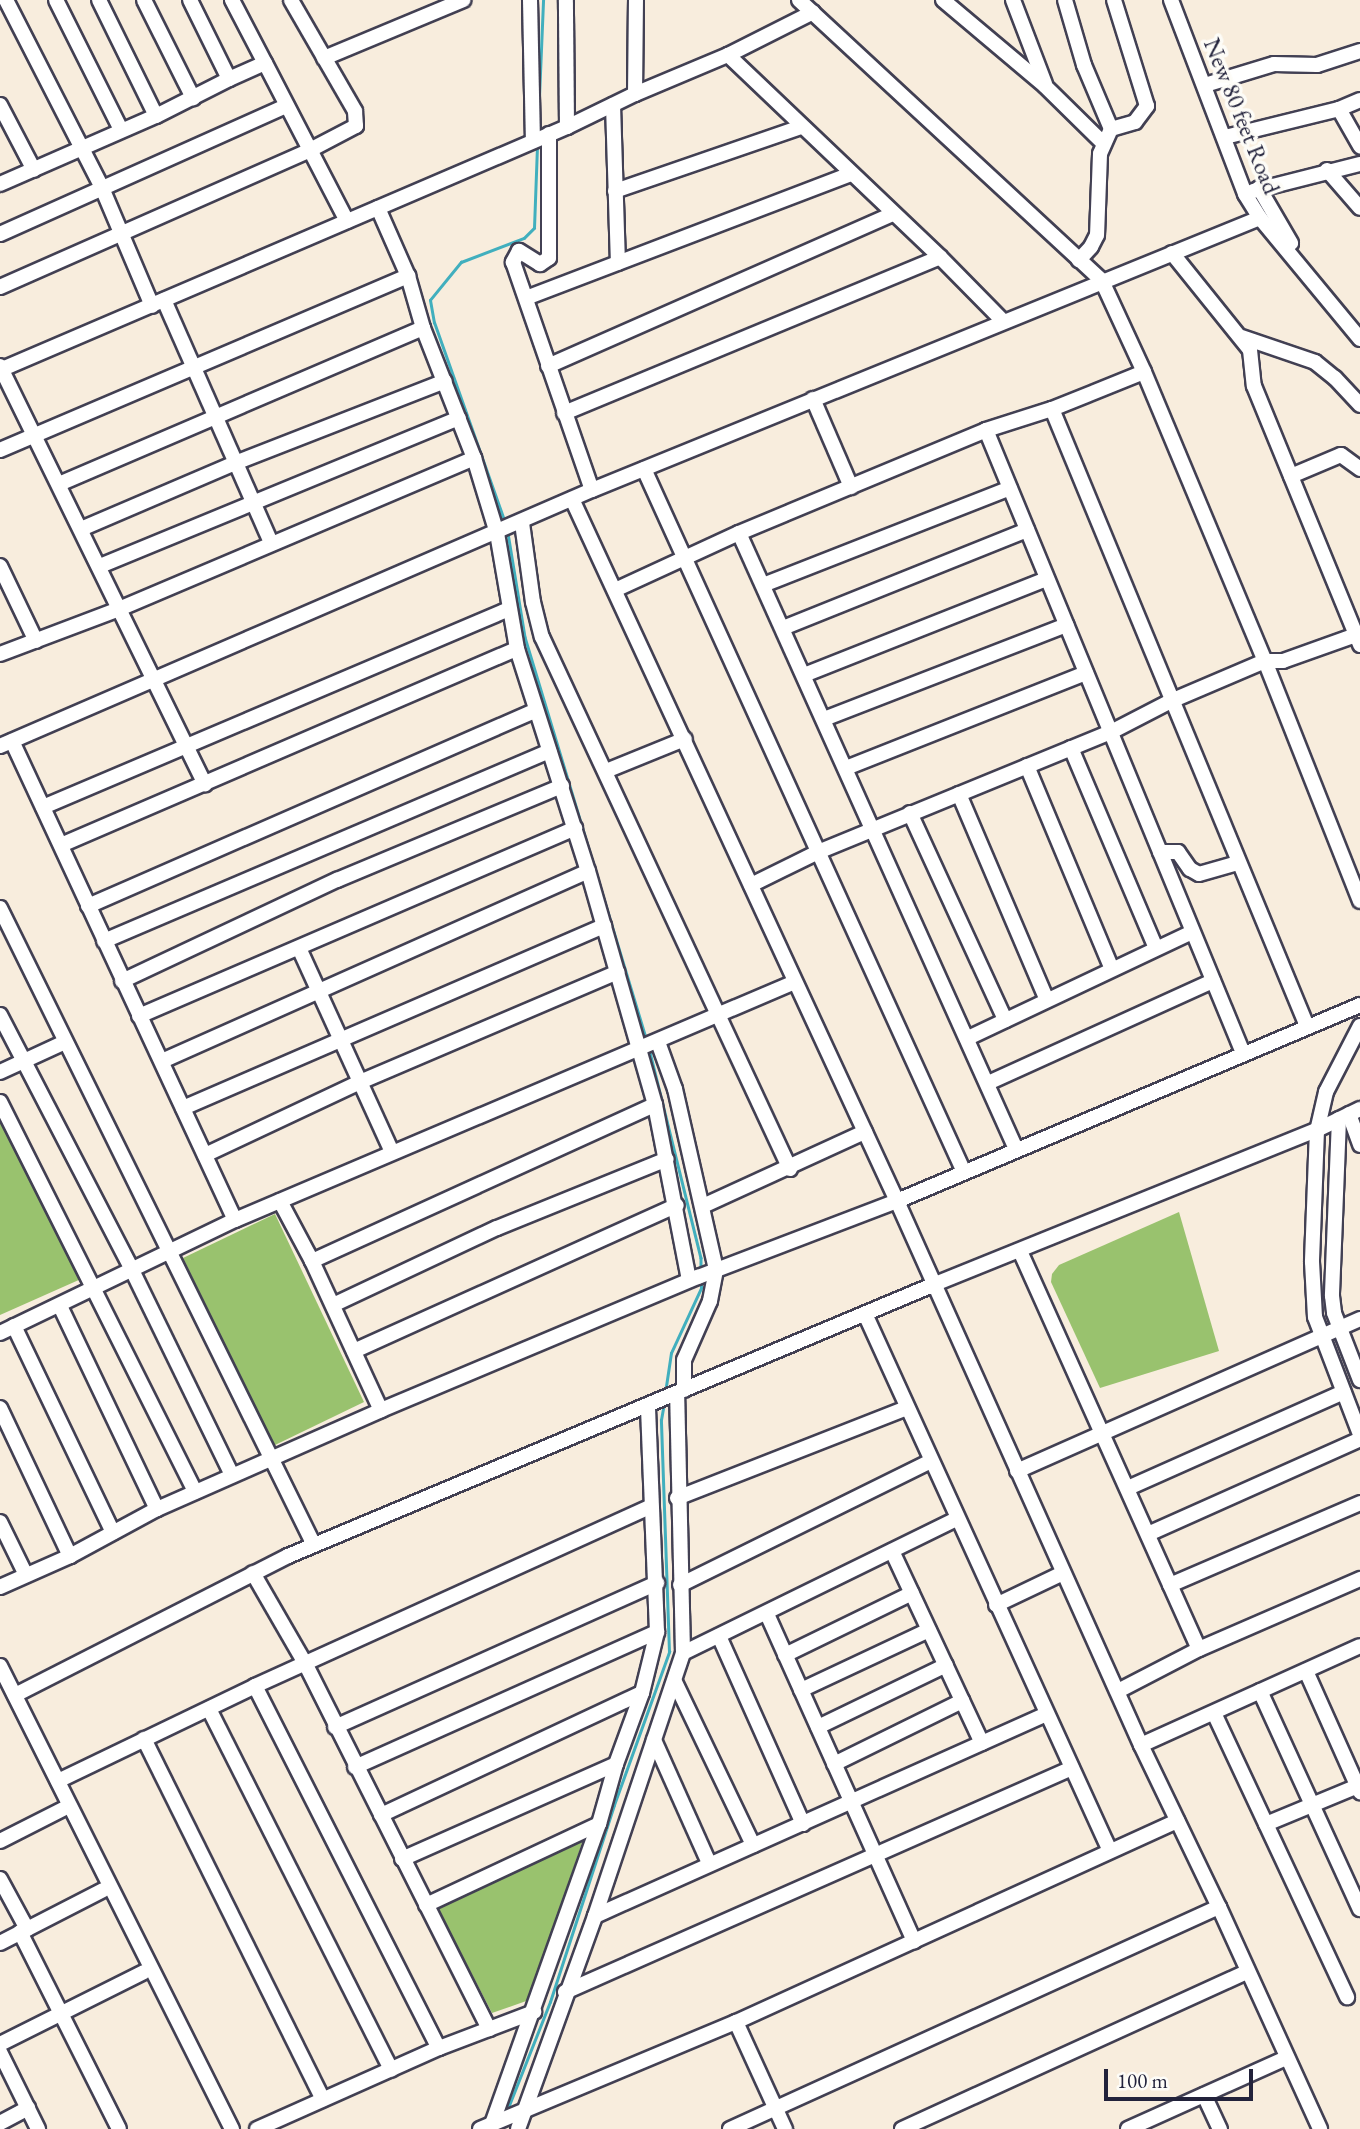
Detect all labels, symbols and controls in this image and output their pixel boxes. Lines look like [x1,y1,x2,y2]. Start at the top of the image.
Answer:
street label: New 80 feet Road [1198,34,1286,198]
scale bar [1108,2056,1257,2100]
text: 100 m [1117,2067,1168,2094]

